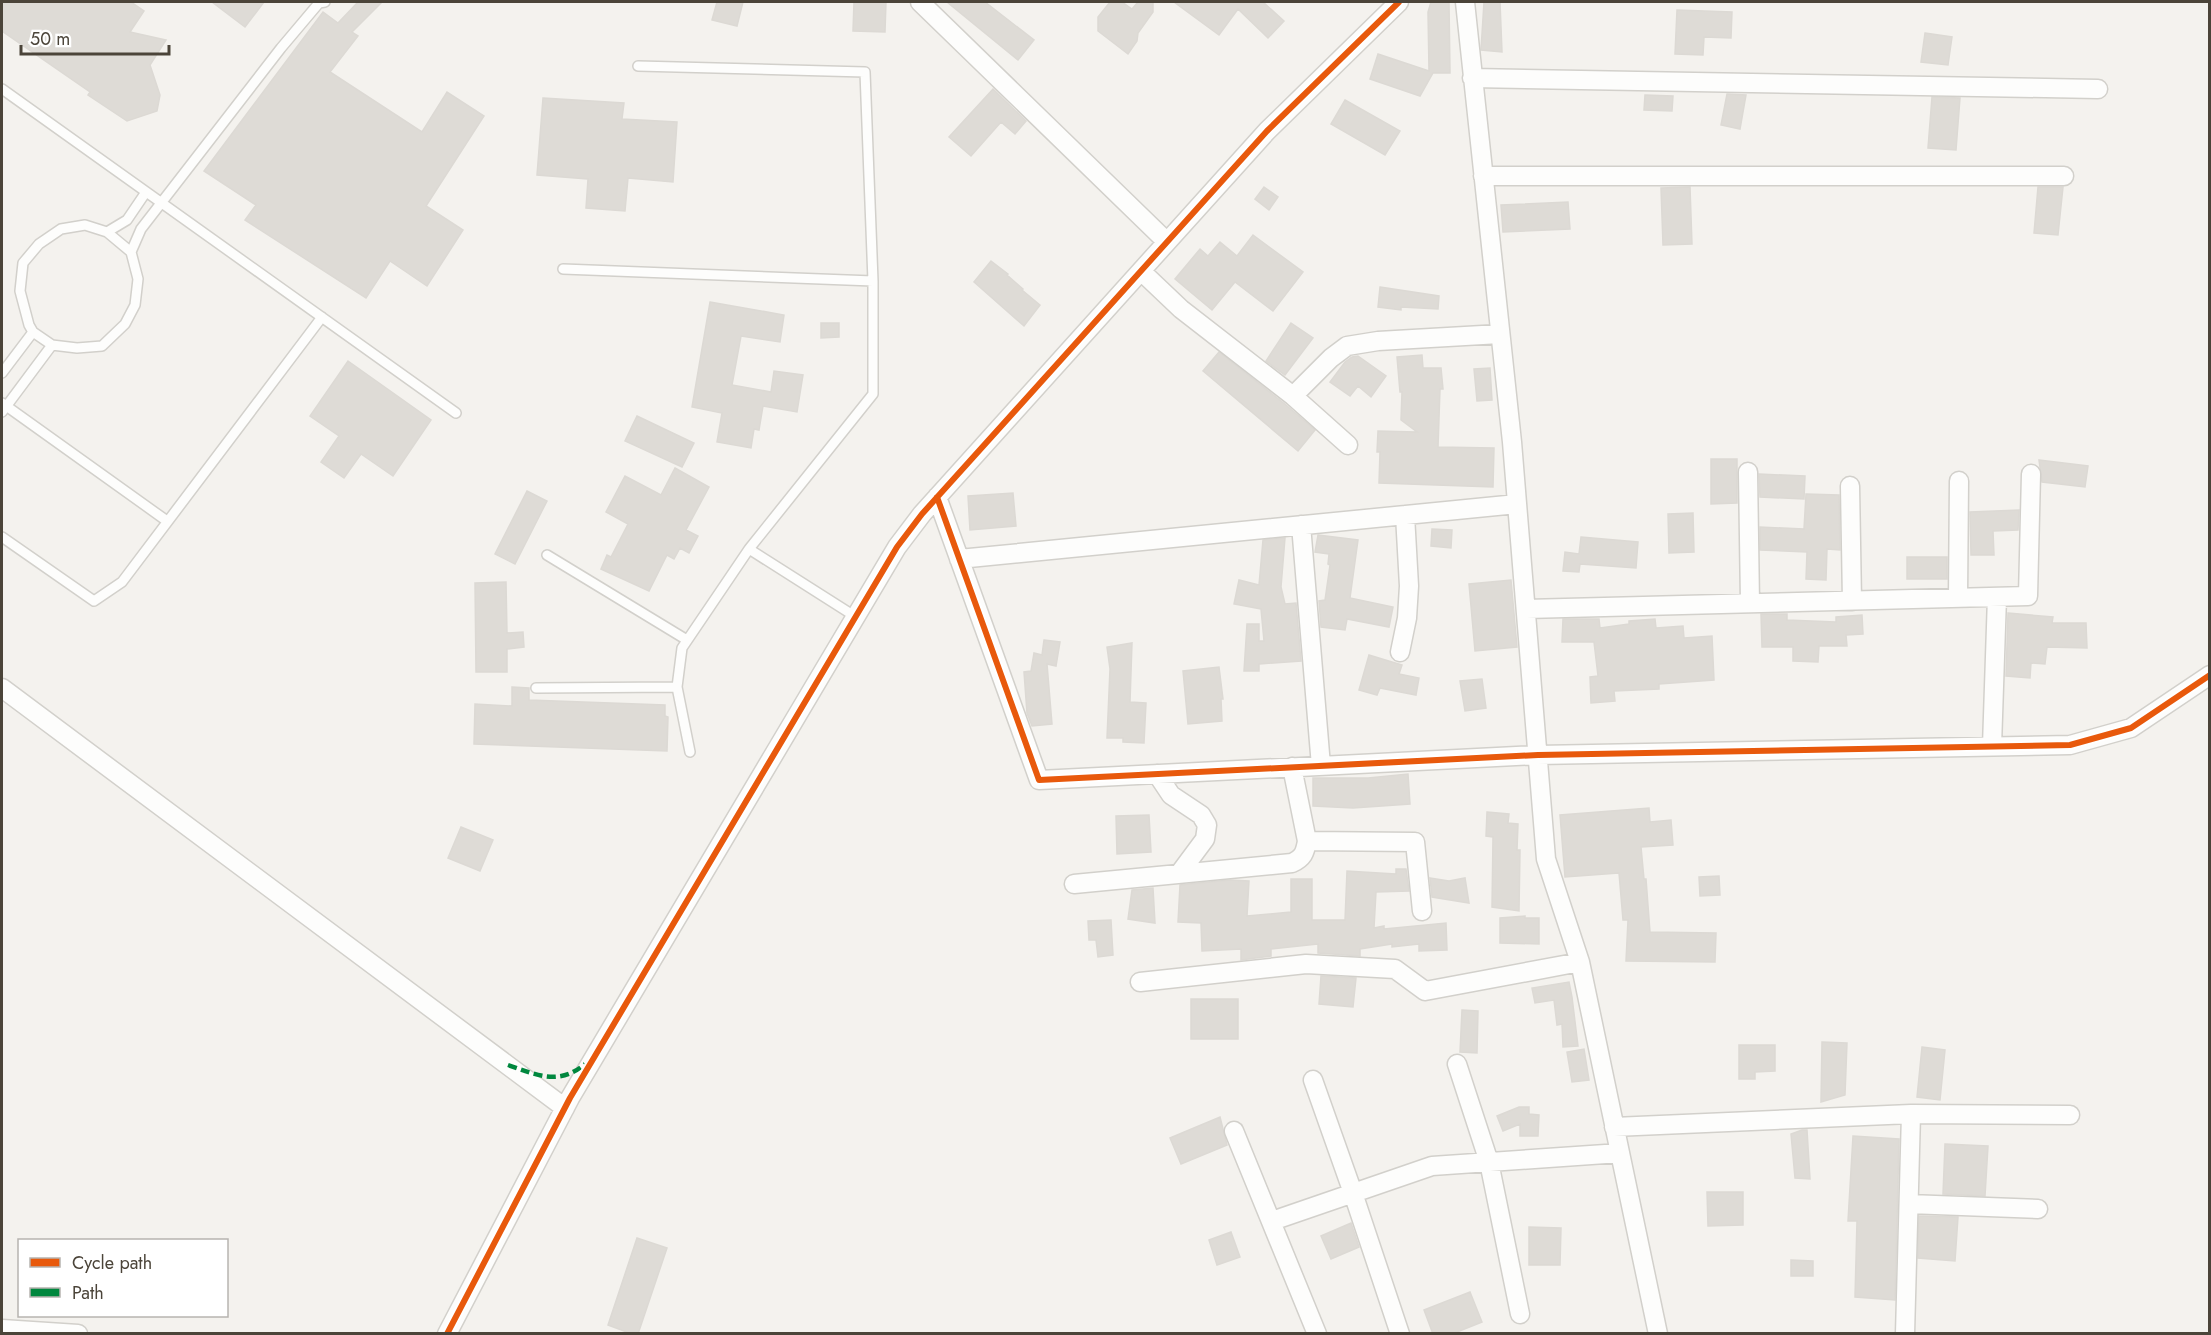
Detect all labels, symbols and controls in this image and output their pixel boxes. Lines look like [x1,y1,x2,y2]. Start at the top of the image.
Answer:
scale bar [21,18,170,56]
text: 50 m [30,26,70,52]
legend [18,1239,228,1317]
text: Cycle path [72,1250,152,1276]
text: Path [72,1280,104,1306]

